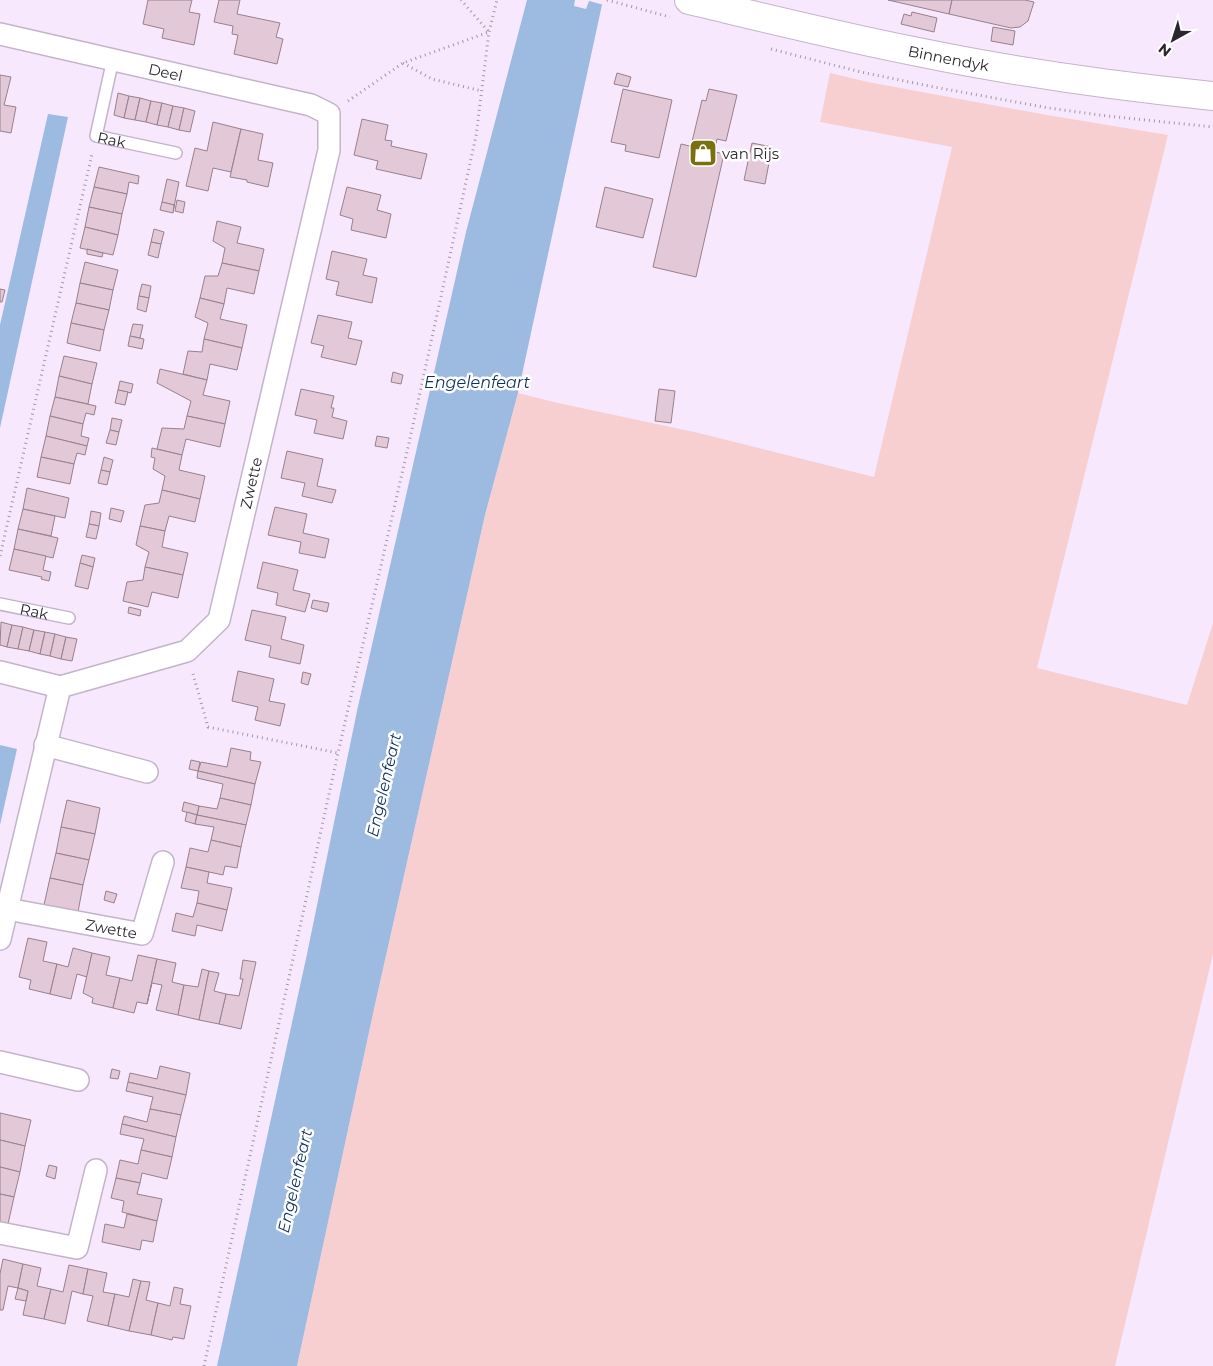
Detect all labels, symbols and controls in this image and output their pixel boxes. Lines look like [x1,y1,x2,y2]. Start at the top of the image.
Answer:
north arrow [1148,15,1198,65]
text: N [1155,40,1175,61]
street label: Binnendyk [906,41,991,75]
street label: Deel [147,59,185,85]
street label: Rak [96,127,128,152]
shop icon: van Rijs [688,138,718,168]
place label: van Rijs [722,144,779,163]
water label: Engelenfeart [424,373,530,392]
street label: Zwette [236,455,266,511]
street label: Rak [18,599,50,623]
water label: Engelenfeart [363,731,405,839]
street label: Zwette [84,914,139,942]
water label: Engelenfeart [274,1127,316,1235]

